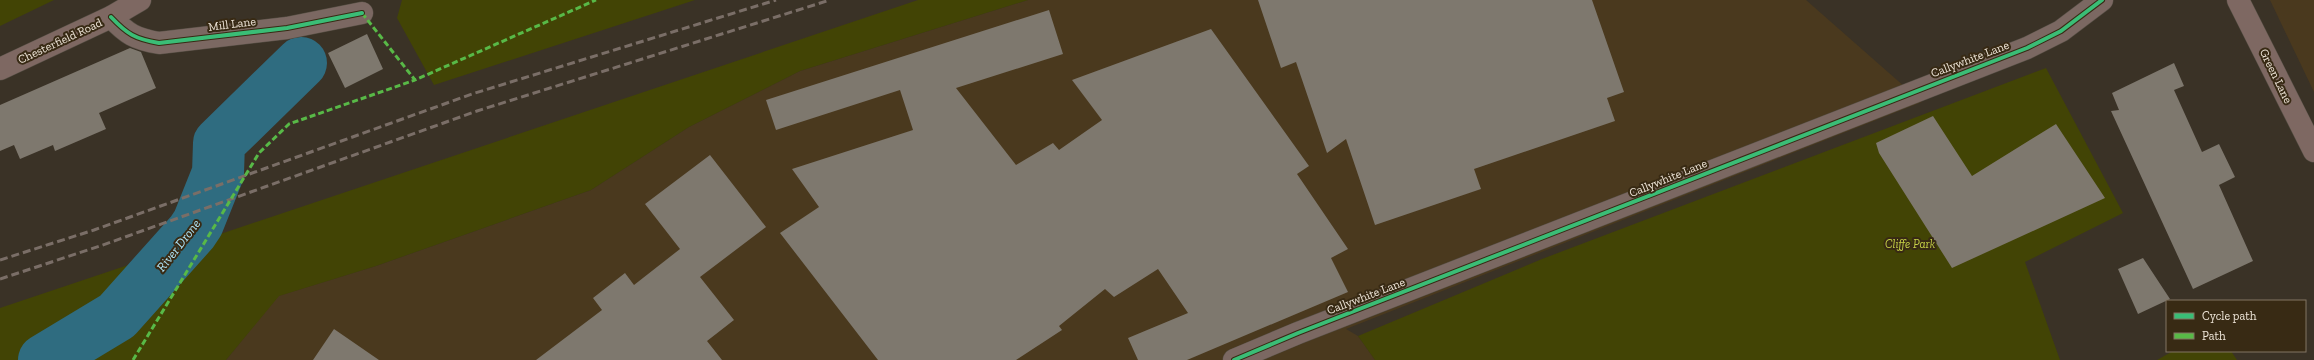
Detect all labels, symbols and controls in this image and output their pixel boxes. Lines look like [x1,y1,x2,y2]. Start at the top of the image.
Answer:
street label: Mill Lane [207,14,257,34]
street label: Chesterfield Road [16,15,105,67]
street label: Callywhite Lane [1929,38,2011,80]
street label: Green Lane [2257,46,2295,106]
street label: Callywhite Lane [1627,156,1709,200]
water label: River Drone [153,216,204,274]
park label: Cliffe Park [1885,237,1936,251]
street label: Callywhite Lane [1325,275,1407,317]
legend [2166,300,2306,352]
text: Cycle path [2202,309,2257,323]
text: Path [2202,329,2226,343]

